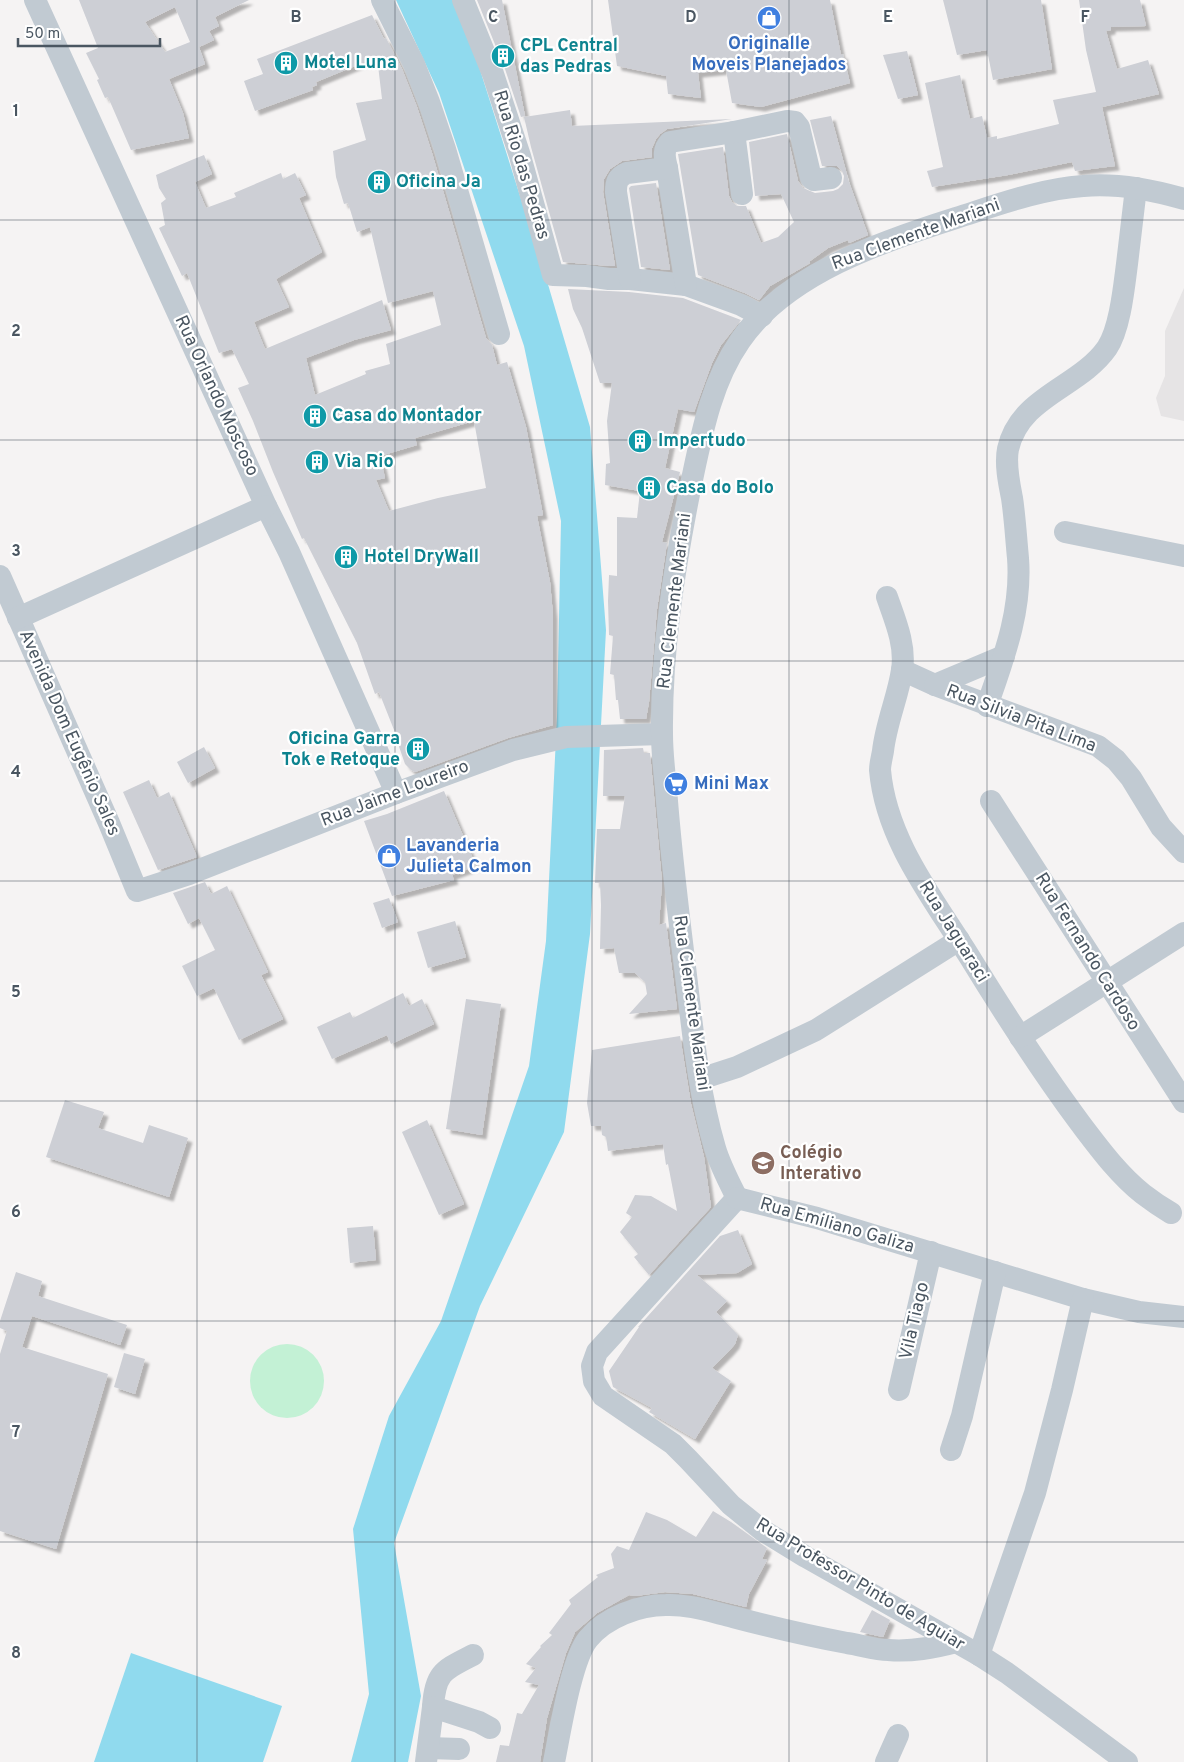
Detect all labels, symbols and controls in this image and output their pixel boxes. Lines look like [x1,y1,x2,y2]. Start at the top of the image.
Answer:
shop icon: Originalle Moveis Planejados [756,5,782,31]
text: B [290,8,302,28]
text: C [488,8,498,28]
text: D [685,8,697,28]
text: E [883,8,893,28]
text: F [1080,8,1090,28]
scale bar [18,15,160,47]
text: 50 m [25,25,60,44]
place label: Originalle Moveis Planejados [692,33,846,77]
place label: CPL Central das Pedras [520,35,618,79]
building icon: CPL Central das Pedras [490,43,516,69]
building icon: Motel Luna [273,50,299,76]
place label: Motel Luna [304,52,397,75]
street label: Rua Rio das Pedras [487,88,555,242]
text: 1 [13,102,19,122]
building icon: Oficina Ja [366,169,392,195]
place label: Oficina Ja [396,171,481,194]
street label: Rua Clemente Mariani [829,194,1003,276]
street label: Rua Orlando Moscoso [169,312,263,480]
text: 2 [11,322,21,342]
building icon: Casa do Montador [302,403,328,429]
place label: Casa do Montador [332,405,482,428]
building icon: Impertudo [627,428,653,454]
place label: Impertudo [658,430,746,453]
building icon: Via Rio [304,449,330,475]
place label: Via Rio [334,451,394,474]
building icon: Casa do Bolo [636,475,662,501]
place label: Casa do Bolo [666,477,774,500]
street label: Rua Clemente Mariani [653,512,697,690]
text: 3 [11,542,21,562]
building icon: Hotel DryWall [333,544,359,570]
place label: Hotel DryWall [364,546,479,569]
street label: Avenida Dom Eugênio Sales [13,626,125,840]
street label: Rua Silvia Pita Lima [943,680,1099,758]
place label: Oficina Garra Tok e Retoque [281,728,400,772]
building icon: Oficina Garra Tok e Retoque [405,736,431,762]
street label: Rua Jaime Loureiro [318,755,472,833]
text: 4 [11,763,21,783]
supermarket icon: Mini Max [663,771,689,797]
place label: Mini Max [694,773,769,796]
place label: Lavanderia Julieta Calmon [406,835,532,879]
shop icon: Lavanderia Julieta Calmon [376,843,402,869]
street label: Rua Fernando Cardoso [1029,869,1145,1035]
street label: Rua Jaguaraci [913,877,993,987]
street label: Rua Clemente Mariani [667,914,715,1092]
text: 5 [11,983,21,1003]
place label: Colégio Interativo [780,1142,862,1186]
school or university icon: Colégio Interativo [750,1150,776,1176]
street label: Rua Emiliano Galiza [757,1193,917,1259]
text: 6 [11,1203,21,1223]
street label: Vila Tiago [895,1280,935,1362]
text: 7 [12,1423,20,1443]
street label: Rua Professor Pinto de Aguiar [751,1513,969,1657]
text: 8 [11,1644,21,1664]

